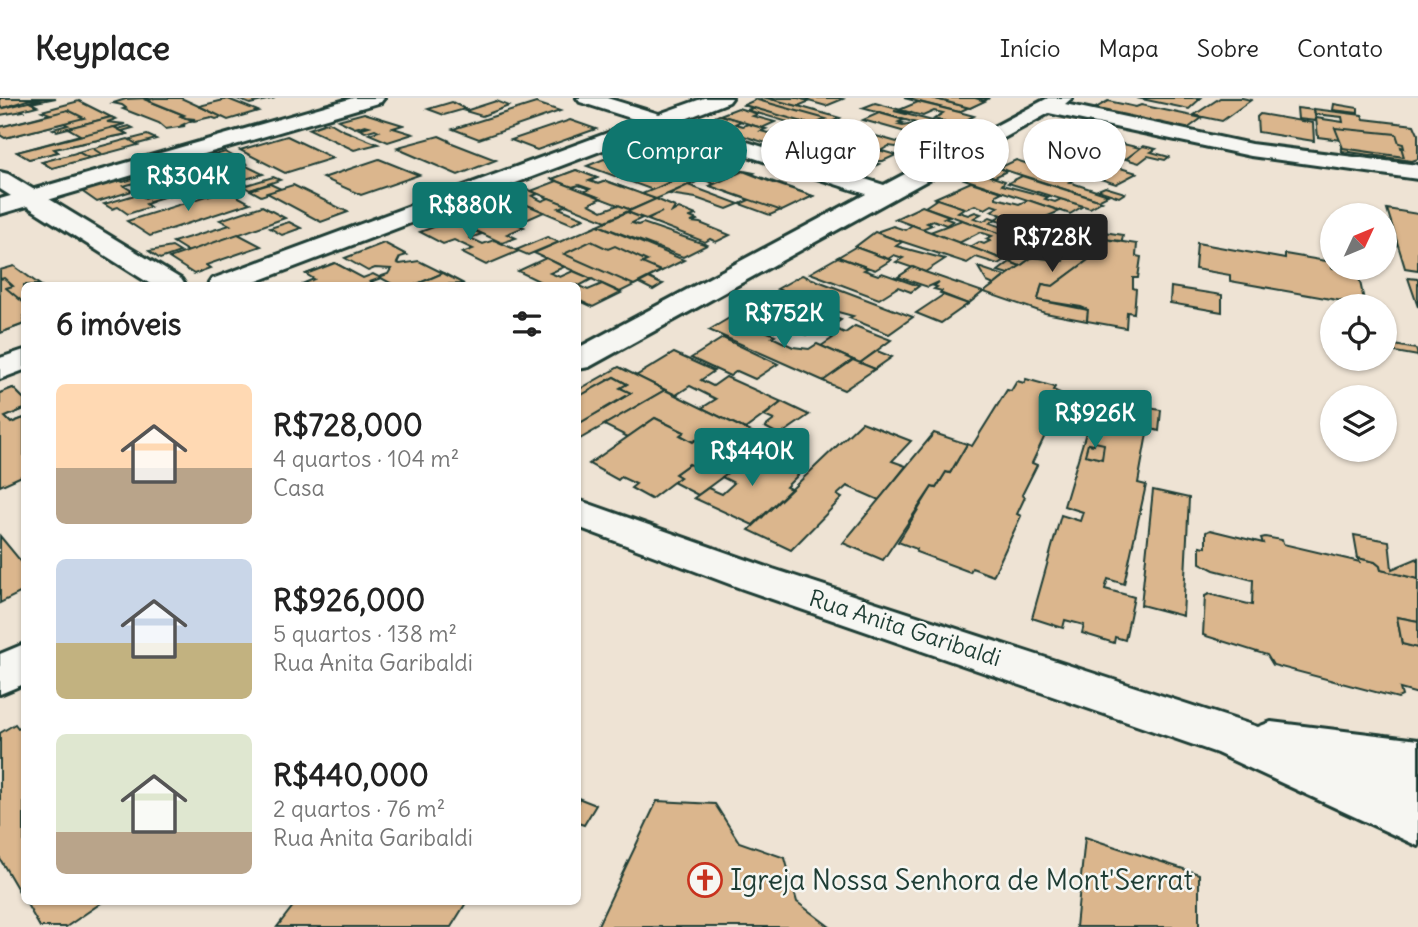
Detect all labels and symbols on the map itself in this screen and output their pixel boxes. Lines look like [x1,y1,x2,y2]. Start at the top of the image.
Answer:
pin: R$304K [131,153,245,213]
pin: R$880K [413,183,527,242]
north arrow [1320,203,1396,280]
pin: R$728K [995,214,1109,274]
pin: R$752K [727,290,841,350]
pin: R$926K [1038,390,1152,450]
pin: R$440K [695,428,809,488]
street label: Rua Anita Garibaldi [806,583,1005,672]
church icon: Igreja Nossa Senhora de Mont'Serrat [686,861,724,899]
place label: Igreja Nossa Senhora de Mont'Serrat [730,862,1193,898]

